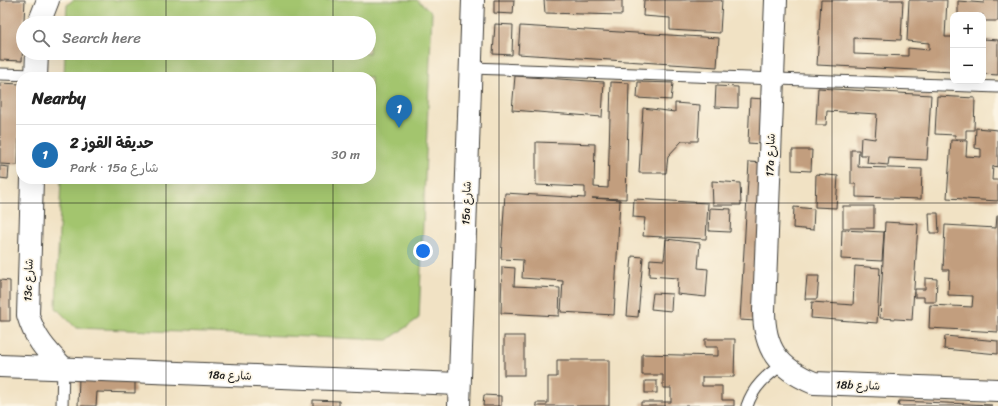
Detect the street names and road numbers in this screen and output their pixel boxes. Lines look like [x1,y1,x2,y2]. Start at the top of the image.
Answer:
street label: 17a شارع [760,133,781,177]
street label: 15a شارع [456,181,477,225]
street label: 13c شارع [18,258,39,302]
street label: 18a شارع [208,365,252,386]
street label: 18b شارع [836,375,880,396]

